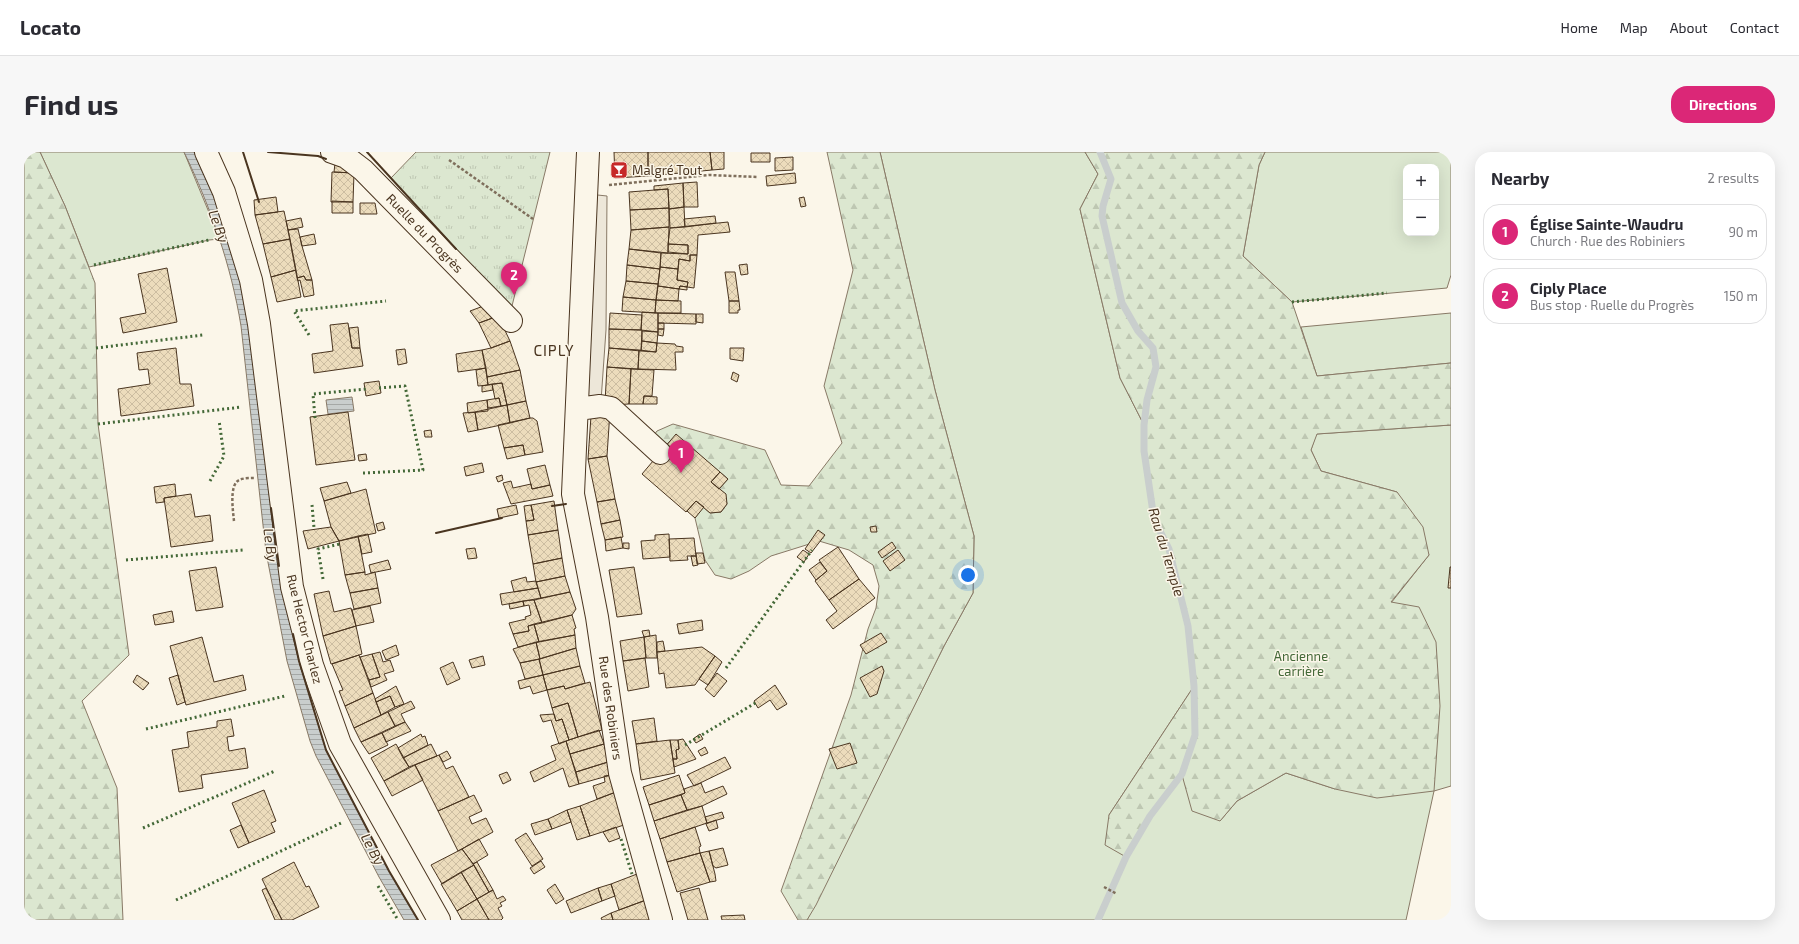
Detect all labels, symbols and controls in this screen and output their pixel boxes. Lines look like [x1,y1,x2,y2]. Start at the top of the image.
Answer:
text: Locato [20,16,81,39]
text: Home [1561,19,1598,36]
text: Map [1620,19,1648,36]
text: About [1670,19,1708,36]
text: Contact [1730,19,1779,36]
button: Directions [1671,86,1775,123]
text: Find us [24,87,118,121]
bar icon: Malgré Tout [609,160,629,180]
place label: Malgré Tout [632,162,702,178]
map controls [1403,164,1439,236]
button: + [1403,164,1439,200]
text: Nearby [1491,168,1549,188]
text: 2 results [1707,170,1759,186]
street label: Ruelle du Progrès [383,190,467,276]
button: − [1403,200,1439,236]
water label: Le By [205,207,233,245]
text: Église Sainte-Waudru [1530,215,1684,233]
text: 1 [1502,224,1508,240]
text: 90 m [1728,224,1758,240]
text: Church · Rue des Robiniers [1530,233,1685,249]
pin: 2 [501,262,527,295]
text: Ciply Place [1530,279,1607,297]
text: 2 [1501,288,1509,304]
text: 150 m [1724,288,1758,304]
text: Bus stop · Ruelle du Progrès [1530,297,1694,313]
district label: CIPLY [533,341,575,359]
pin: 1 [668,440,694,473]
water label: Rau du Temple [1145,505,1189,599]
water label: Le By [260,527,282,563]
your location [958,565,978,585]
street label: Rue Hector Charlez [284,573,326,685]
park label: Ancienne carrière [1274,648,1328,679]
street label: Rue des Robiniers [596,655,626,761]
water label: Le By [358,830,389,868]

